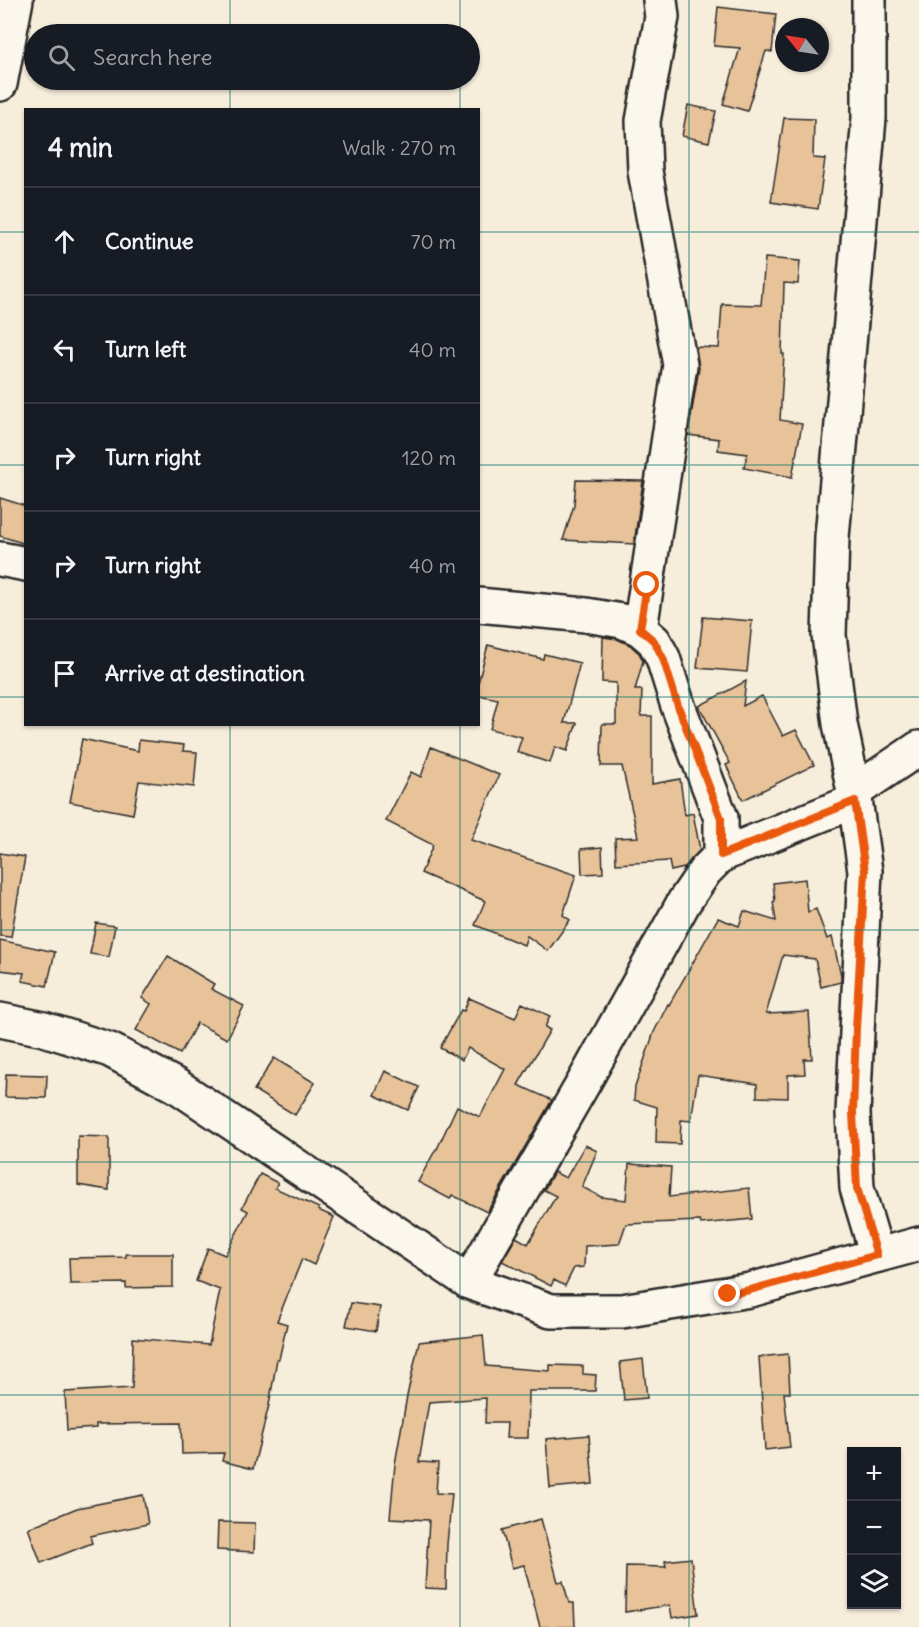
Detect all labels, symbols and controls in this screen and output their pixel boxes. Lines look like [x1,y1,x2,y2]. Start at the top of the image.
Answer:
north arrow [775,18,829,72]
search box [24,24,480,90]
icon: search [45,41,78,74]
text: Search here [93,43,212,71]
text: 4 min [48,131,113,164]
text: Walk · 270 m [342,135,456,160]
icon: ahead [48,225,81,258]
text: Continue [105,227,194,255]
text: 70 m [411,229,456,254]
icon: left [48,333,81,366]
text: Turn left [105,335,186,363]
text: 40 m [409,337,456,362]
icon: right [48,441,81,474]
text: Turn right [105,443,201,471]
text: 120 m [402,445,456,470]
icon: right [48,549,81,582]
text: Turn right [105,551,201,579]
text: 40 m [409,553,456,578]
route start [633,571,659,597]
icon: arrive [48,657,81,690]
text: Arrive at destination [105,659,305,687]
route end [714,1280,740,1306]
map controls [847,1447,901,1609]
button: + [847,1447,901,1501]
button: − [847,1501,901,1555]
button: layers [847,1555,901,1609]

